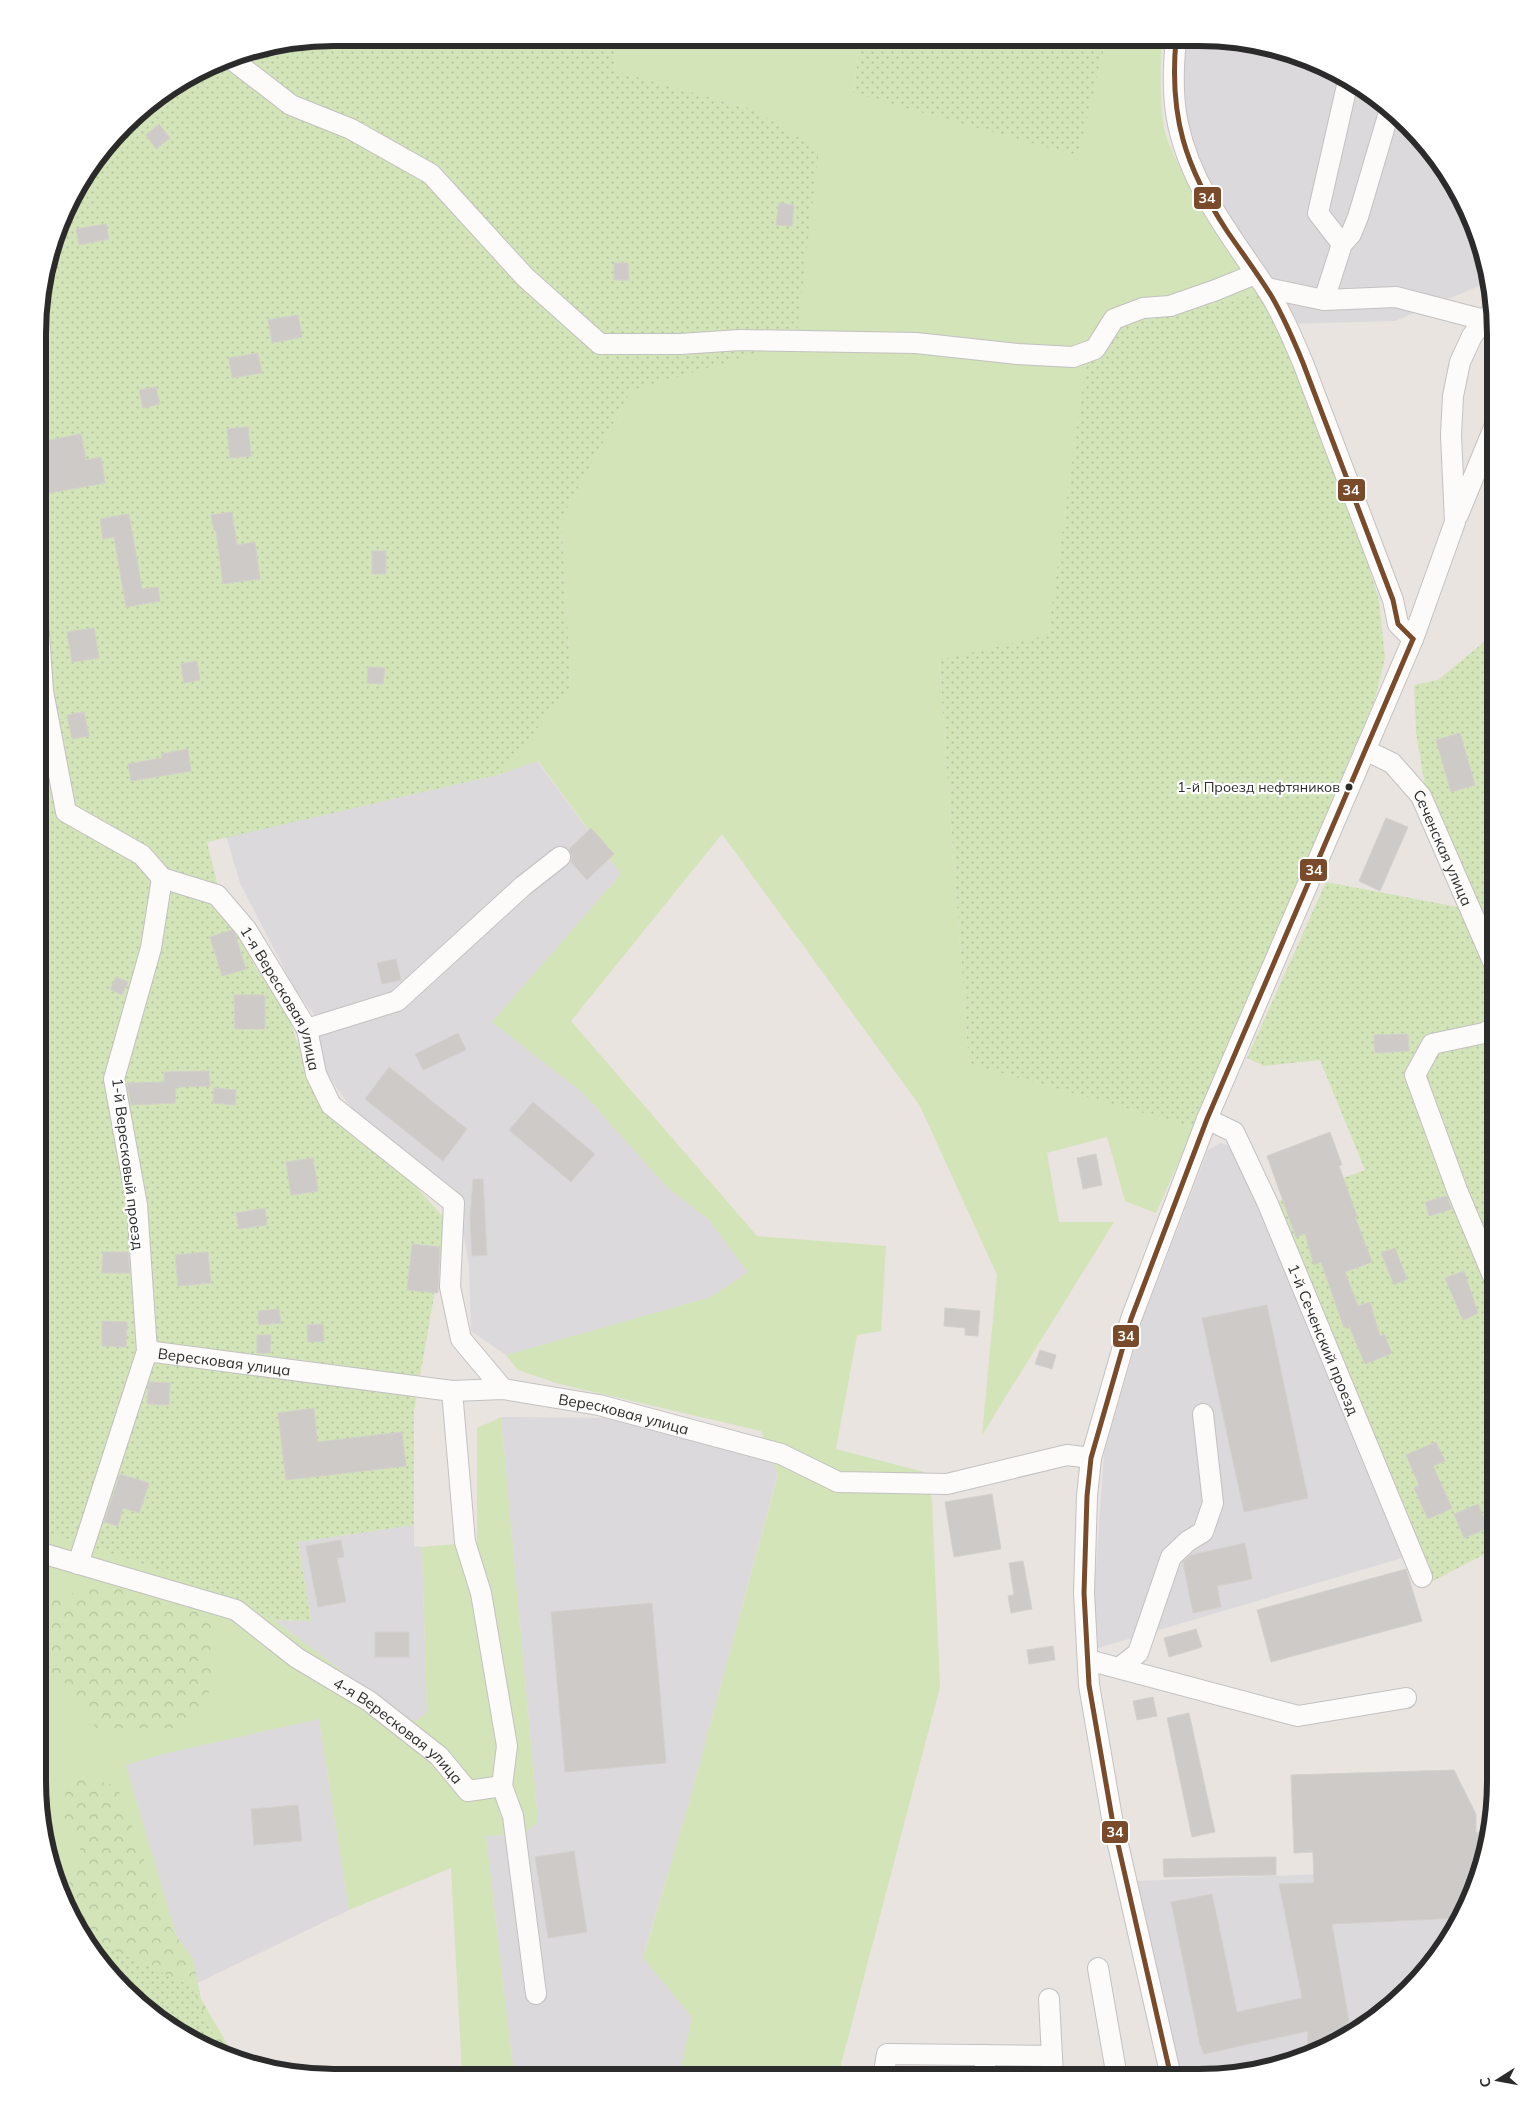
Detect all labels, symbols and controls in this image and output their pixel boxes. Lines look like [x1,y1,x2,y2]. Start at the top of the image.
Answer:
line badge: 34 [1193,186,1222,210]
text: 34 [1199,189,1216,207]
line badge: 34 [1337,478,1366,502]
text: 34 [1343,481,1360,499]
place label: 1-й Проезд нефтяников [1177,778,1340,796]
marker: 1-й Проезд нефтяников [1344,782,1354,792]
street label: Сеченская улица [1410,785,1477,909]
line badge: 34 [1299,858,1328,882]
text: 34 [1306,861,1323,879]
street label: 1-я Вересковая улица [237,922,325,1072]
street label: 1-й Вересковый проезд [108,1077,148,1251]
street label: 1-й Сеченский проезд [1284,1261,1364,1418]
line badge: 34 [1112,1324,1140,1348]
text: 34 [1118,1327,1135,1345]
street label: Вересковая улица [157,1343,292,1379]
street label: Вересковая улица [557,1389,691,1438]
street label: 4-я Вересковая улица [330,1673,467,1787]
line badge: 34 [1101,1820,1129,1844]
text: 34 [1107,1823,1124,1841]
north arrow [1473,2055,1523,2105]
text: С [1475,2076,1495,2089]

